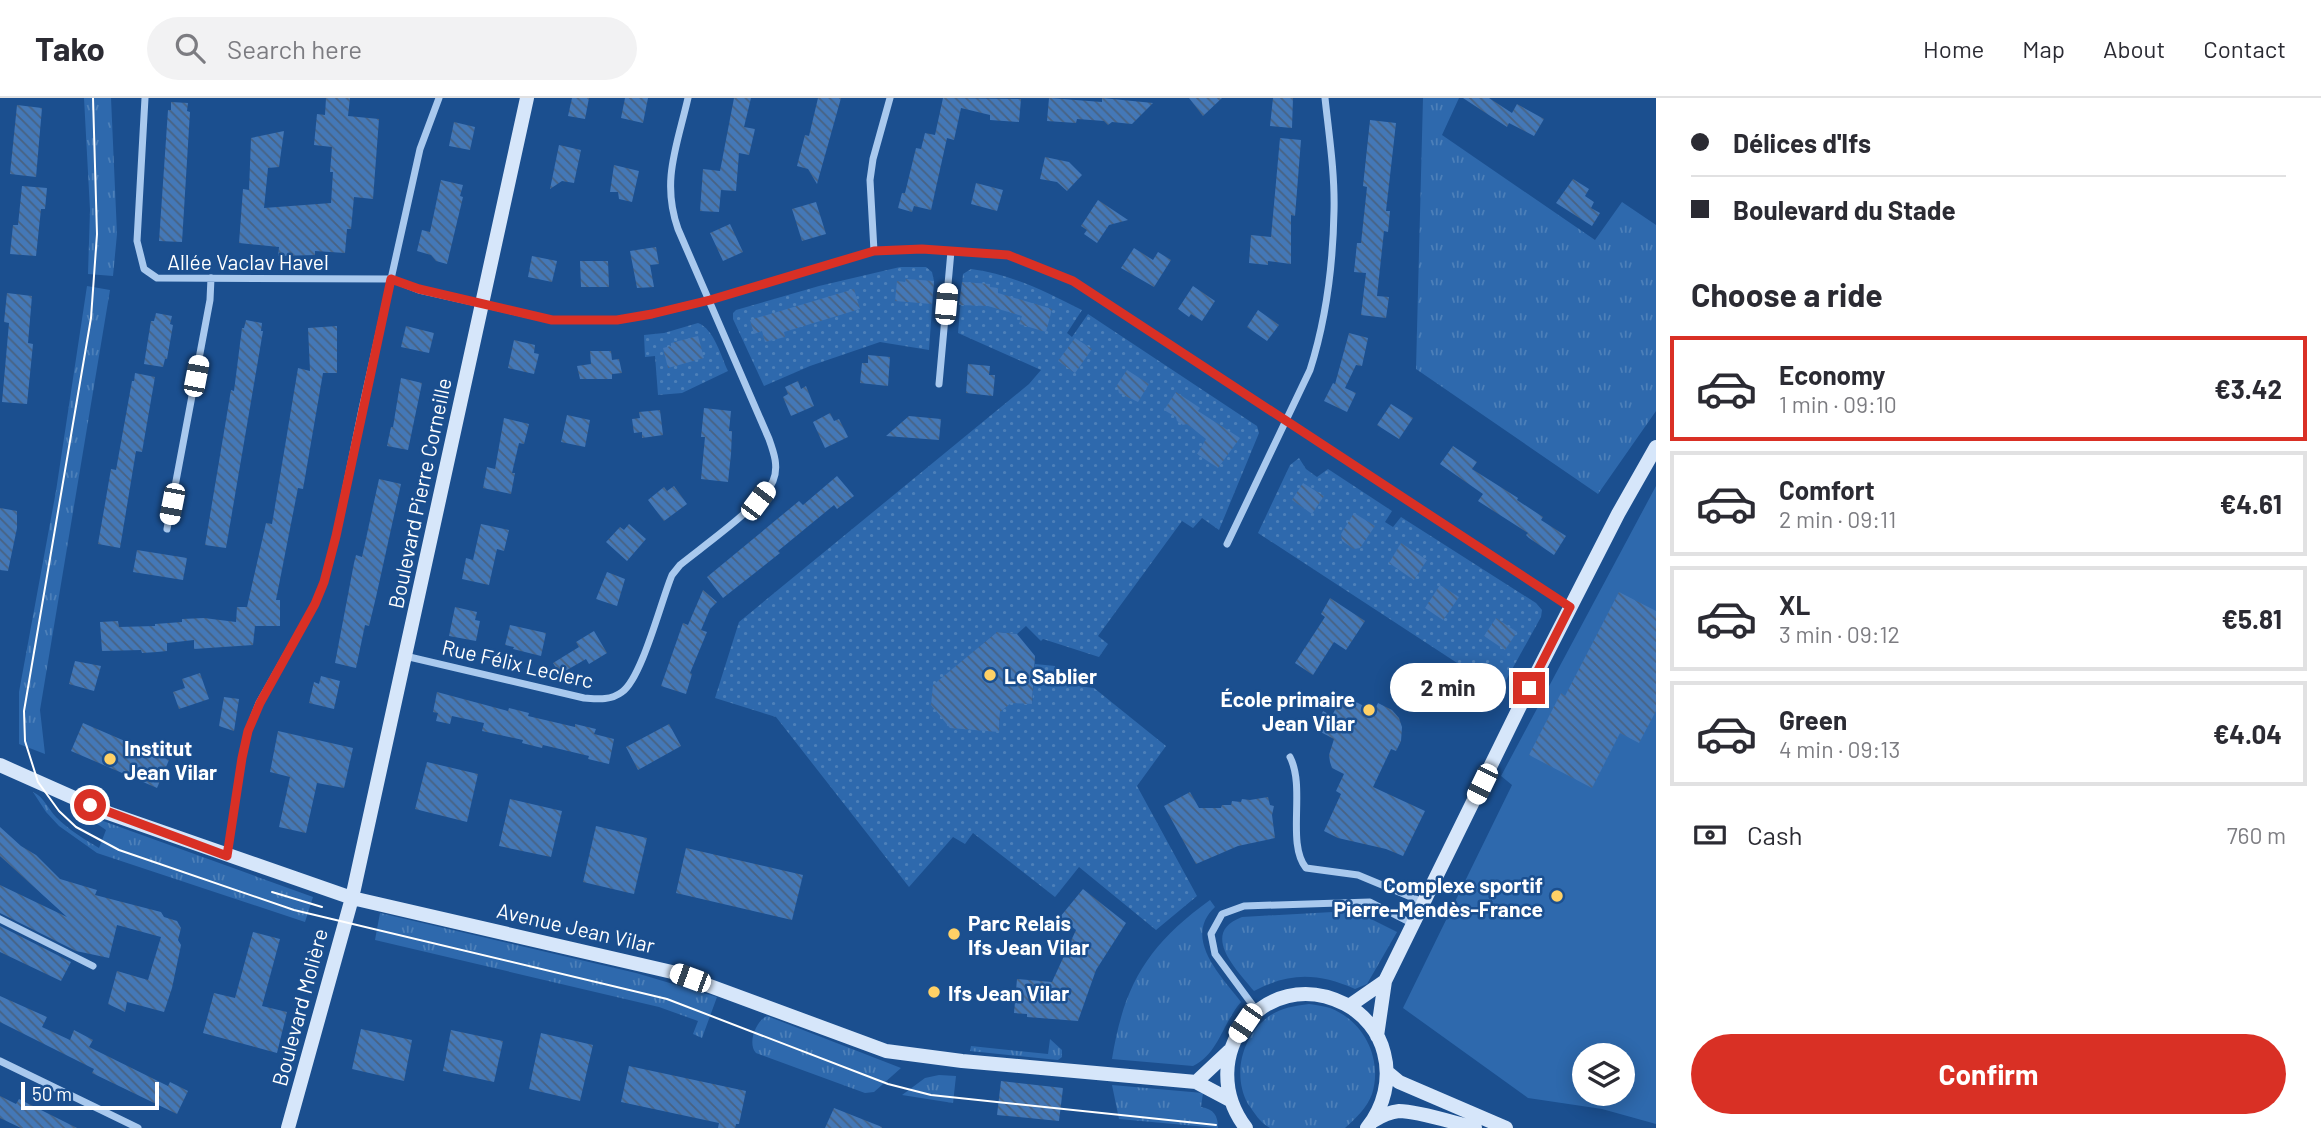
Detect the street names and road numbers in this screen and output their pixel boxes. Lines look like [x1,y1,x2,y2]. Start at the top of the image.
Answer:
street label: Allée Vaclav Havel [167,249,329,274]
street label: Boulevard Pierre Corneille [382,375,456,611]
street label: Rue Félix Leclerc [440,633,596,693]
street label: Avenue Jean Vilar [495,897,658,957]
street label: Boulevard Molière [266,926,332,1088]

